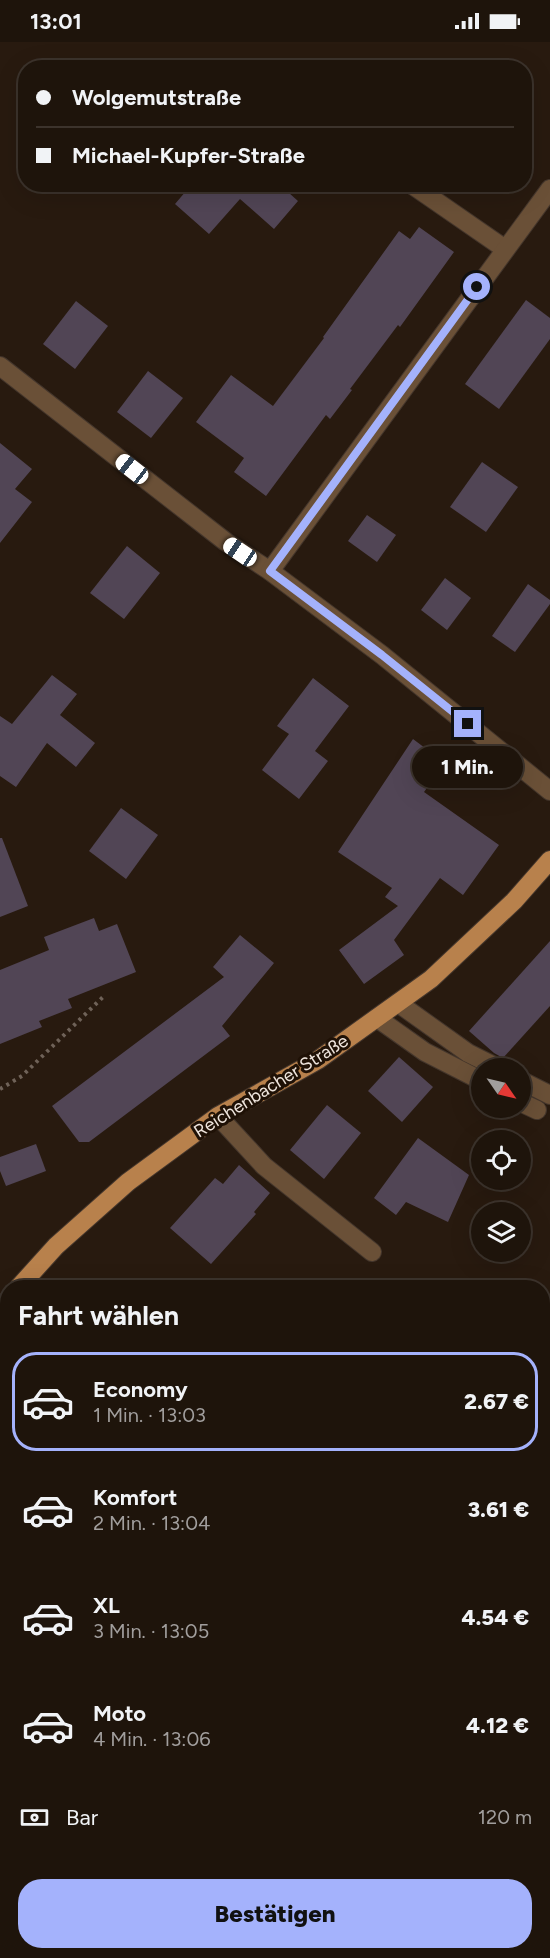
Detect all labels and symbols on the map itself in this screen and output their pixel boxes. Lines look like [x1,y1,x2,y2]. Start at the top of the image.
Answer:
route start [463,273,490,300]
car [112,451,152,487]
car [220,534,260,570]
route end [454,710,481,737]
callout: 1 Min. [412,745,524,787]
street label: Reichenbacher Straße [190,1029,352,1142]
north arrow [471,1058,531,1118]

